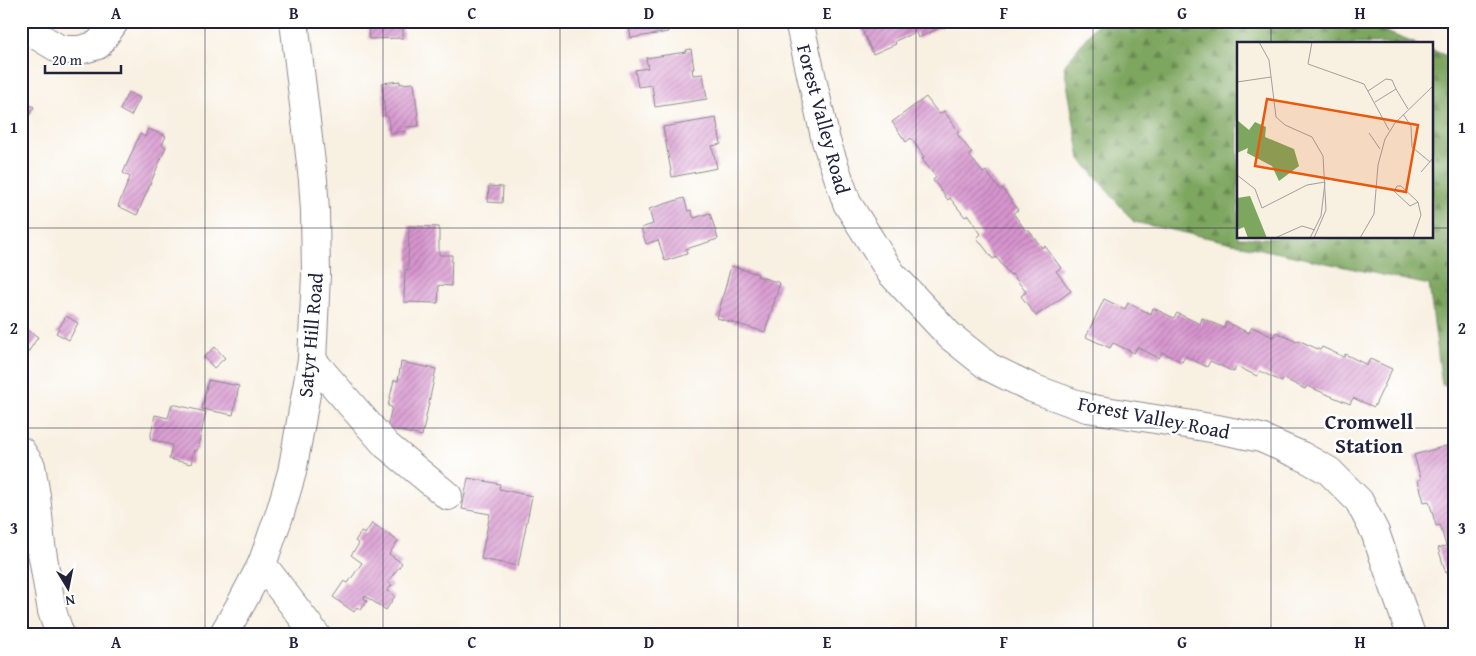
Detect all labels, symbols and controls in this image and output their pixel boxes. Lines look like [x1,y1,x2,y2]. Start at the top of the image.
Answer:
text: A [111,1,122,25]
text: B [289,1,299,25]
text: C [467,1,477,25]
text: D [644,1,654,25]
text: E [823,1,832,25]
text: F [1000,1,1008,25]
text: G [1177,1,1187,25]
text: H [1354,1,1366,25]
street label: Forest Valley Road [790,41,858,197]
scale bar [45,42,121,74]
inset map [1237,42,1434,239]
text: 20 m [52,49,83,70]
text: 1 [10,115,18,139]
text: 1 [1458,115,1466,139]
street label: Satyr Hill Road [290,271,330,399]
text: 2 [10,316,18,340]
text: 2 [1458,316,1466,340]
street label: Forest Valley Road [1076,388,1233,446]
district label: Cromwell Station [1325,406,1414,461]
text: 3 [10,516,18,540]
text: 3 [1458,516,1466,540]
north arrow [42,564,92,614]
text: N [63,590,77,612]
text: A [111,630,122,654]
text: B [289,630,299,654]
text: C [467,630,477,654]
text: D [644,630,654,654]
text: E [823,630,832,654]
text: F [1000,630,1008,654]
text: G [1177,630,1187,654]
text: H [1354,630,1366,654]

